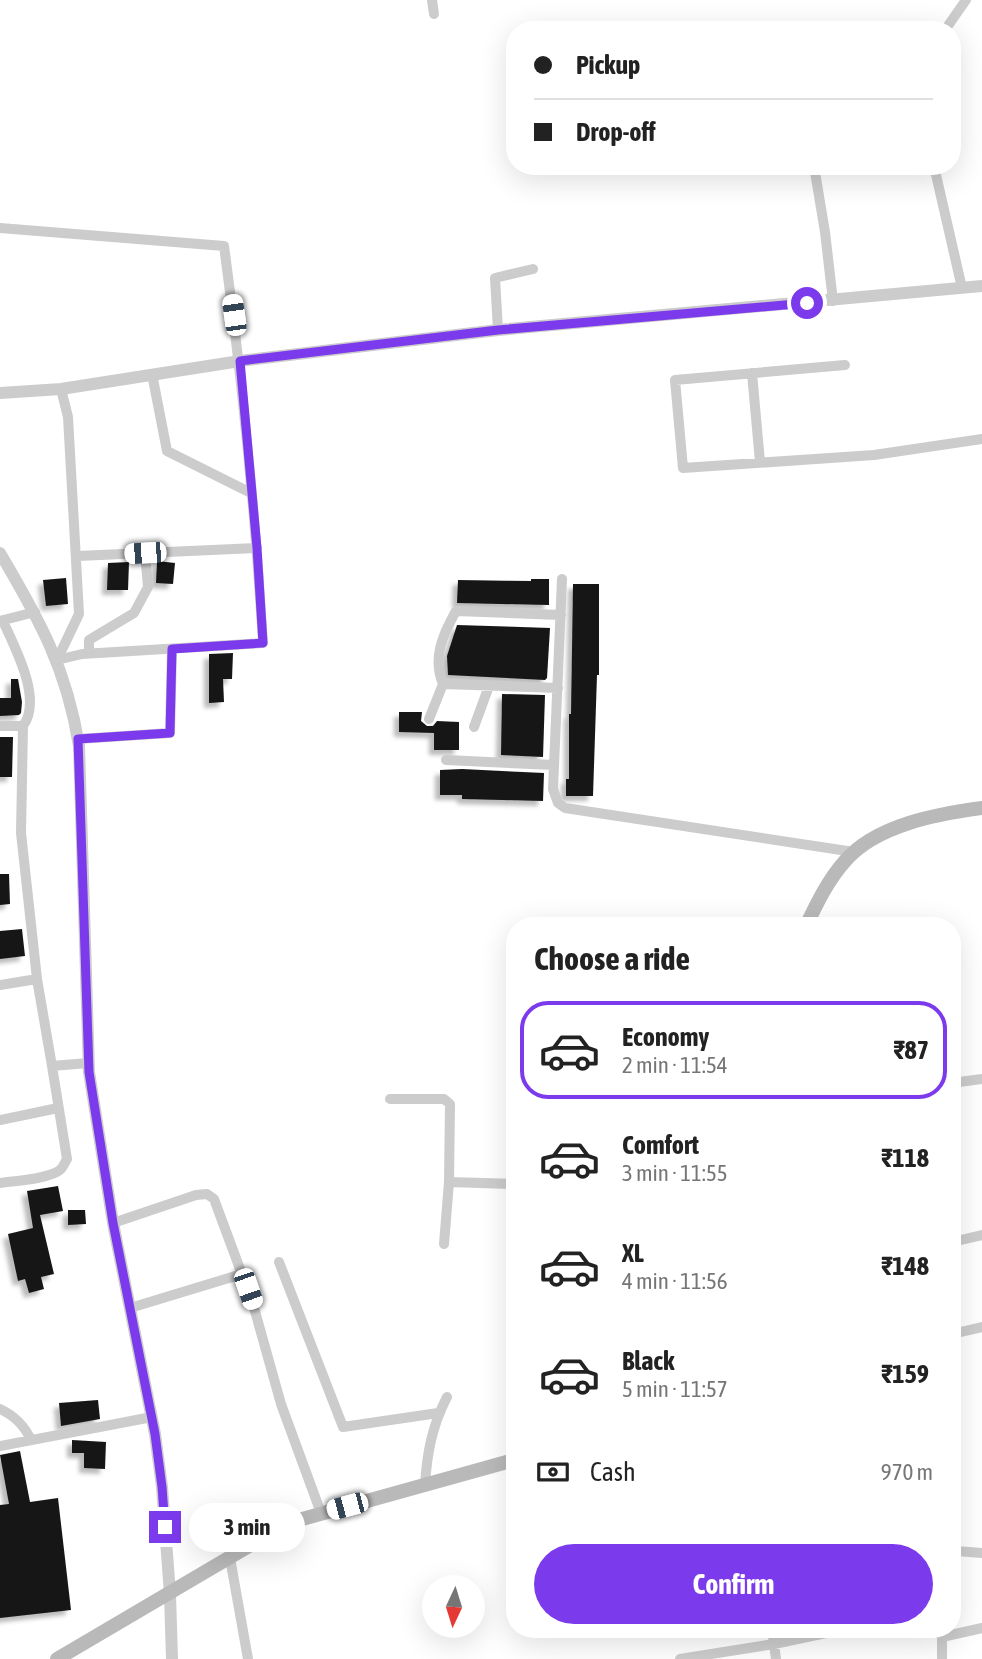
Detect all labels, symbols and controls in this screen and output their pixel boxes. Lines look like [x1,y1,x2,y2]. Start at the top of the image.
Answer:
text: Pickup [576,50,640,80]
text: Drop-off [576,117,656,147]
route start [791,287,823,319]
car [221,293,248,337]
car [124,541,167,565]
text: Choose a ride [534,940,690,977]
icon: car [538,1019,601,1082]
text: Economy [622,1022,709,1052]
text: ₹87 [893,1035,929,1065]
text: 2 min · 11:54 [622,1052,728,1078]
icon: car [538,1127,601,1190]
text: Comfort [622,1130,699,1160]
text: ₹118 [881,1143,929,1173]
text: 3 min · 11:55 [622,1160,728,1186]
icon: car [538,1235,601,1298]
text: XL [622,1238,644,1268]
text: ₹148 [881,1251,929,1281]
car [232,1266,265,1312]
text: 4 min · 11:56 [622,1268,728,1294]
icon: car [538,1343,601,1406]
text: Black [622,1346,674,1376]
text: ₹159 [881,1359,929,1389]
text: 5 min · 11:57 [622,1376,728,1402]
icon: cash [534,1453,572,1491]
text: Cash [590,1457,636,1487]
text: 970 m [881,1459,933,1485]
car [324,1490,371,1522]
callout: 3 min [190,1502,305,1552]
route end [149,1511,181,1543]
text: 3 min [224,1514,270,1540]
button: Confirm [534,1544,933,1624]
north arrow [422,1575,485,1638]
map controls [422,1575,485,1638]

